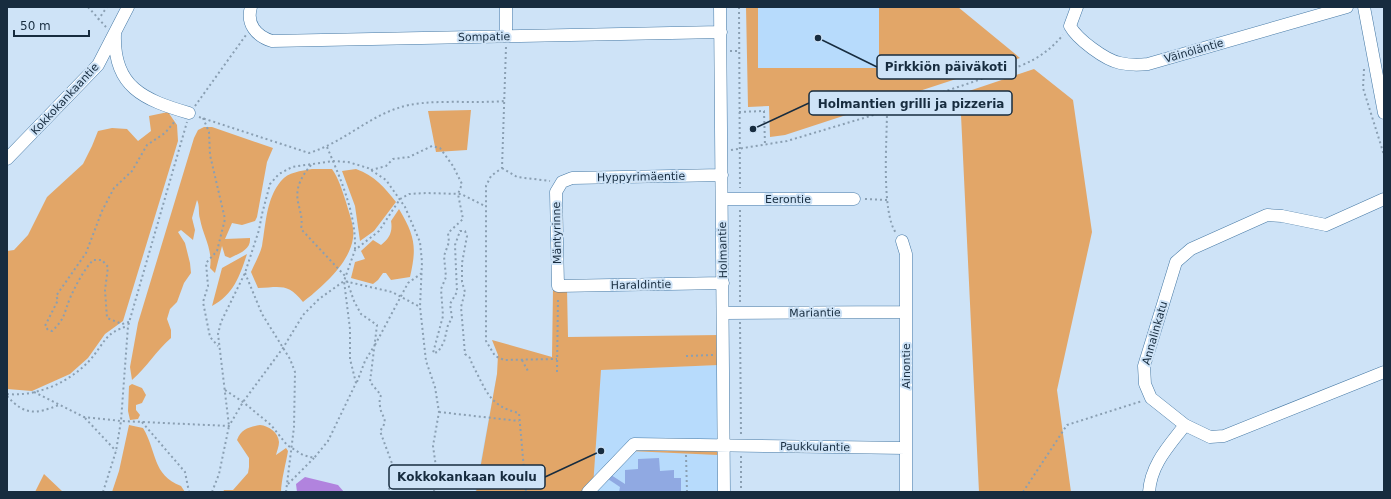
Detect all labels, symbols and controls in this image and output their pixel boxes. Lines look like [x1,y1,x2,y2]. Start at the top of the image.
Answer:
scale bar [14,12,89,38]
text: 50 m [20,19,51,33]
street label: Sompatie [458,30,510,44]
street label: Väinöläntie [1163,36,1225,66]
callout: Pirkkiön päiväkoti [877,55,1016,79]
street label: Kokkokankaantie [28,60,102,137]
text: Pirkkiön päiväkoti [885,60,1007,74]
callout: Holmantien grilli ja pizzeria [809,91,1012,115]
text: Holmantien grilli ja pizzeria [818,97,1004,111]
street label: Hyppyrimäentie [597,170,685,184]
street label: Eerontie [765,193,811,206]
street label: Mäntyrinne [550,202,564,264]
street label: Holmantie [716,221,730,278]
street label: Haraldintie [611,278,672,292]
street label: Annalinkatu [1140,300,1170,366]
street label: Mariantie [789,306,841,320]
street label: Ainontie [900,343,913,389]
street label: Paukkulantie [780,440,850,454]
callout: Kokkokankaan koulu [389,465,545,489]
text: Kokkokankaan koulu [397,470,537,484]

